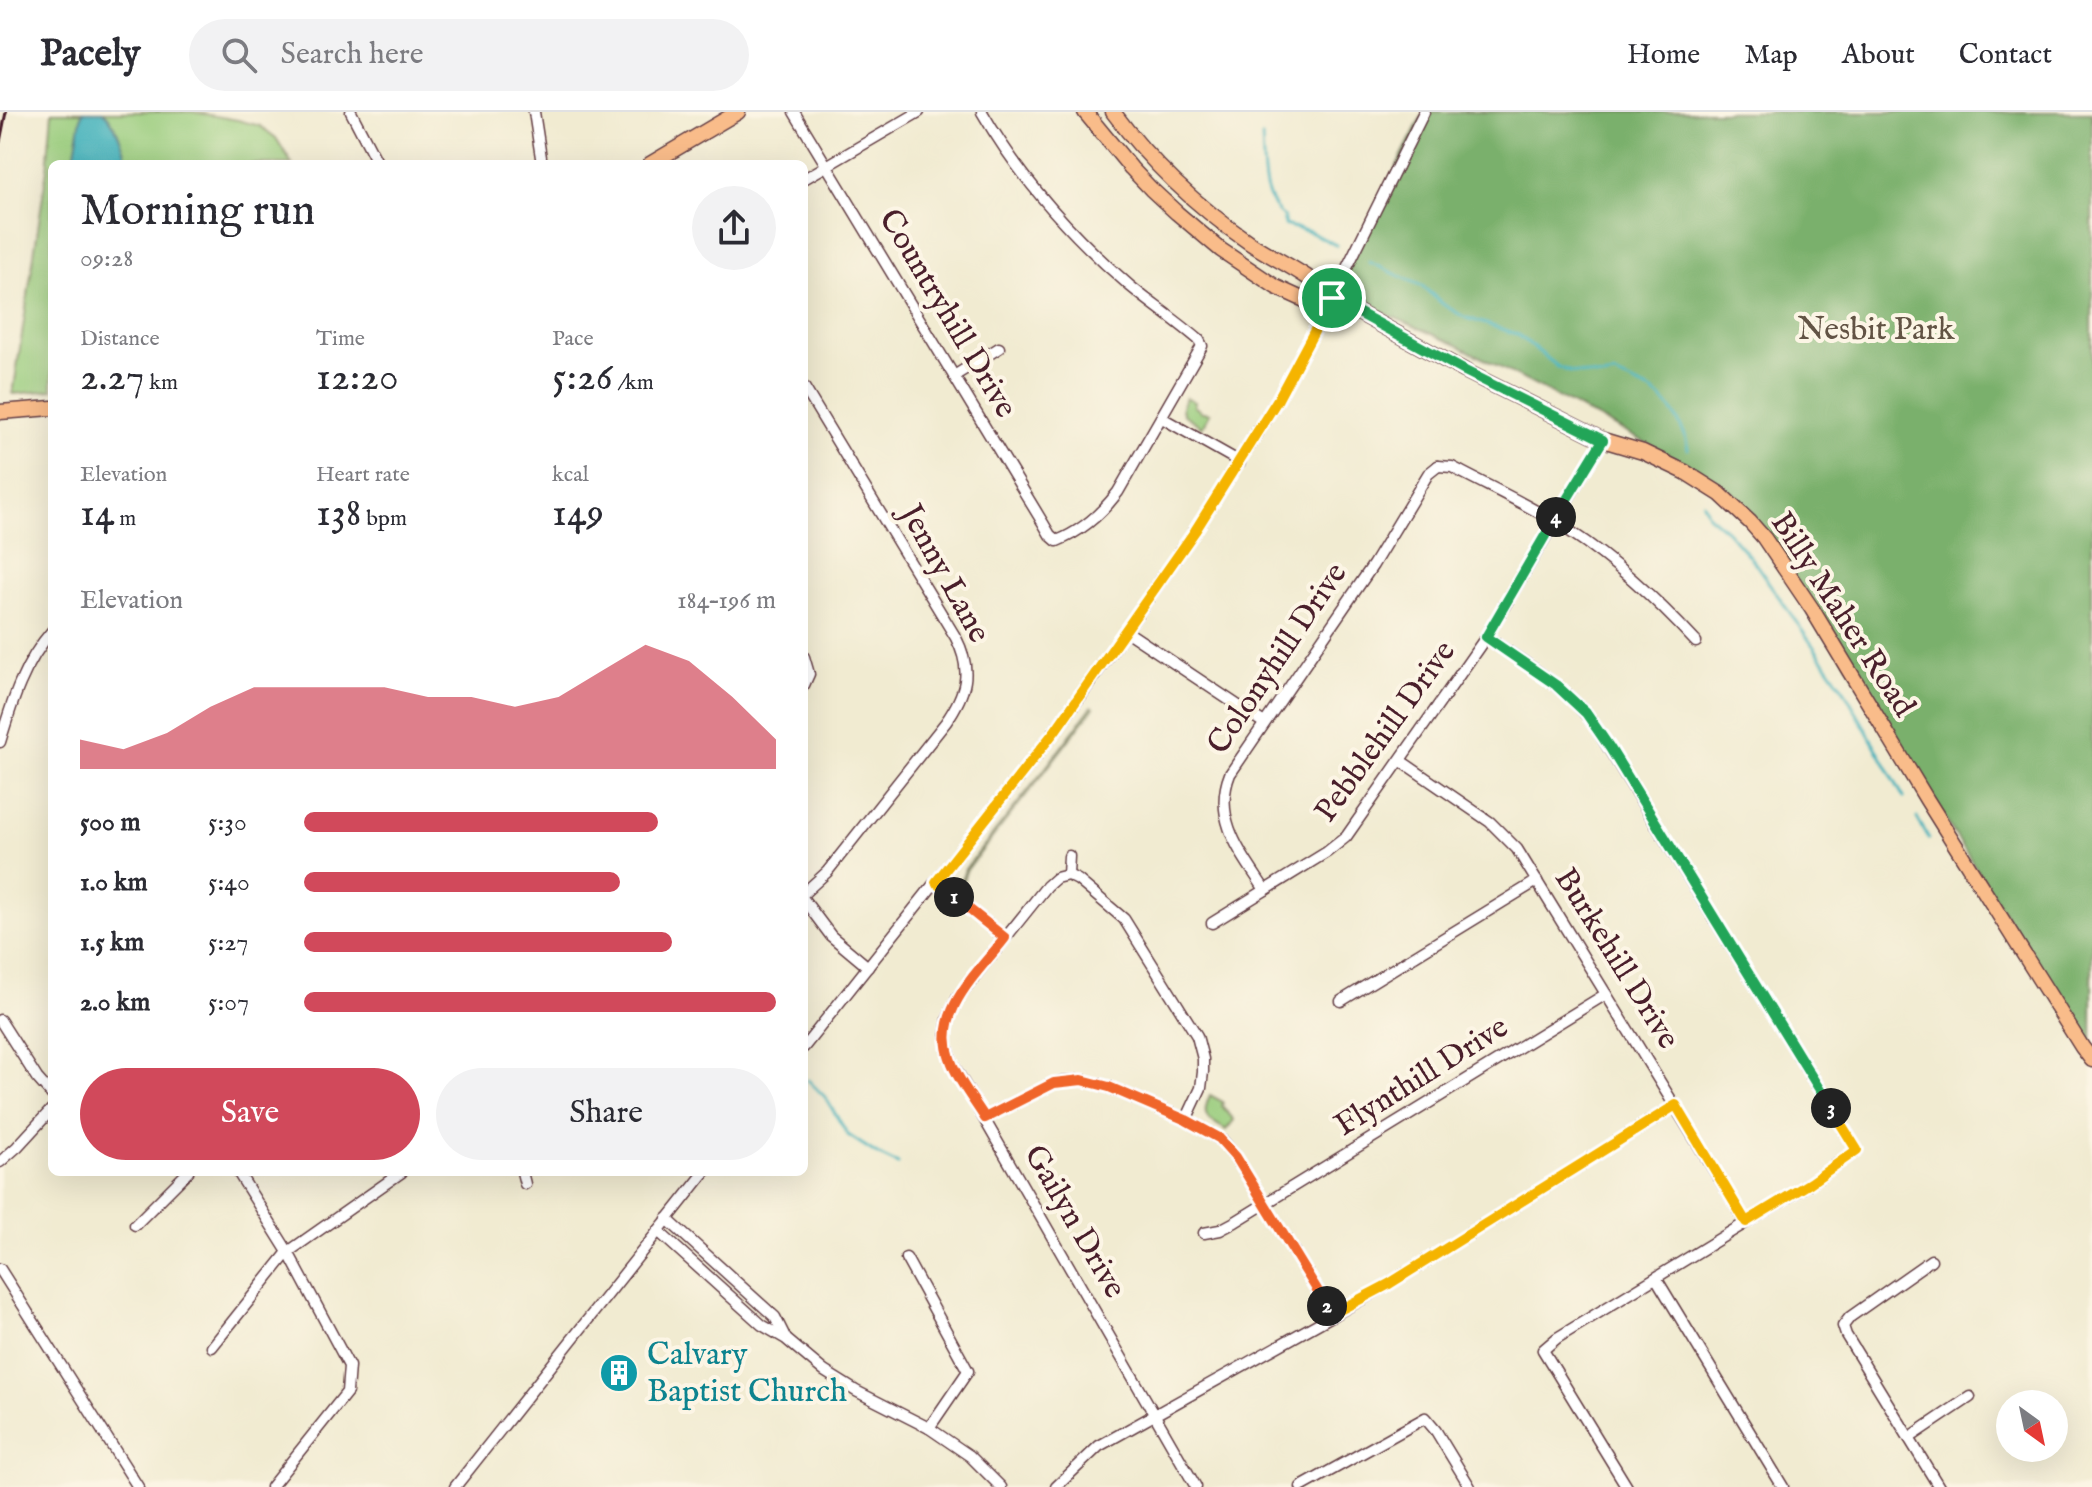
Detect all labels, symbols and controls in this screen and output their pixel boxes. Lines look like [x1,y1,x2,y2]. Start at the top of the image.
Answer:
search box [189,19,749,91]
text: Pacely [40,31,141,79]
icon: search [217,33,261,77]
text: Search here [281,36,424,74]
text: Home [1627,38,1700,73]
text: Map [1744,38,1798,73]
text: About [1842,38,1915,73]
text: Contact [1959,38,2052,73]
text: Morning run [80,184,315,240]
button: share [692,186,776,270]
street label: Countryhill Drive [869,202,1025,426]
text: 09:28 [80,242,133,275]
pin [1298,264,1366,332]
icon: arrive [1310,276,1354,320]
park label: Nesbit Park [1797,310,1955,351]
text: Distance [80,325,160,353]
text: Time [316,325,365,353]
text: Pace [552,325,594,353]
text: 2.27 [80,353,144,404]
text: 12:20 [316,353,399,404]
text: 5:26 [552,353,613,404]
text: km [144,369,178,397]
text: /km [613,369,654,397]
text: Elevation [80,461,167,489]
text: Heart rate [316,461,410,489]
text: kcal [552,461,589,489]
text: 14 [80,489,115,540]
text: 138 [316,489,362,540]
text: 149 [552,489,604,540]
street label: Jenny Lane [888,495,999,650]
pin: 4 [1536,497,1576,537]
text: 4 [1551,503,1561,531]
text: m [115,505,136,533]
text: bpm [362,505,407,533]
street label: Billy Maher Road [1760,505,1924,726]
street label: Colonyhill Drive [1199,555,1357,763]
text: Elevation [80,584,183,617]
text: 184–196 m [677,584,776,617]
street label: Pebblehill Drive [1306,633,1466,831]
text: 500 m [80,806,141,839]
text: 5:30 [208,806,247,839]
street label: Burkehill Drive [1544,861,1688,1057]
text: 1.0 km [80,866,148,899]
text: 5:40 [208,866,250,899]
pin: 1 [934,877,974,917]
text: 1 [950,883,958,911]
text: 1.5 km [80,926,144,959]
text: 5:27 [208,926,248,959]
text: 2.0 km [80,986,150,1019]
text: 5:07 [208,986,249,1019]
street label: Flynthill Drive [1328,1007,1516,1147]
button: Save [80,1068,420,1160]
button: Share [436,1068,776,1160]
pin: 3 [1811,1088,1851,1128]
text: 3 [1827,1094,1835,1122]
street label: Gailyn Drive [1014,1138,1134,1306]
pin: 2 [1307,1286,1347,1326]
text: 2 [1322,1292,1332,1320]
place label: Calvary Baptist Church [647,1335,847,1413]
building icon: Calvary Baptist Church [598,1352,640,1394]
north arrow [1996,1390,2068,1462]
map controls [1996,1390,2068,1462]

